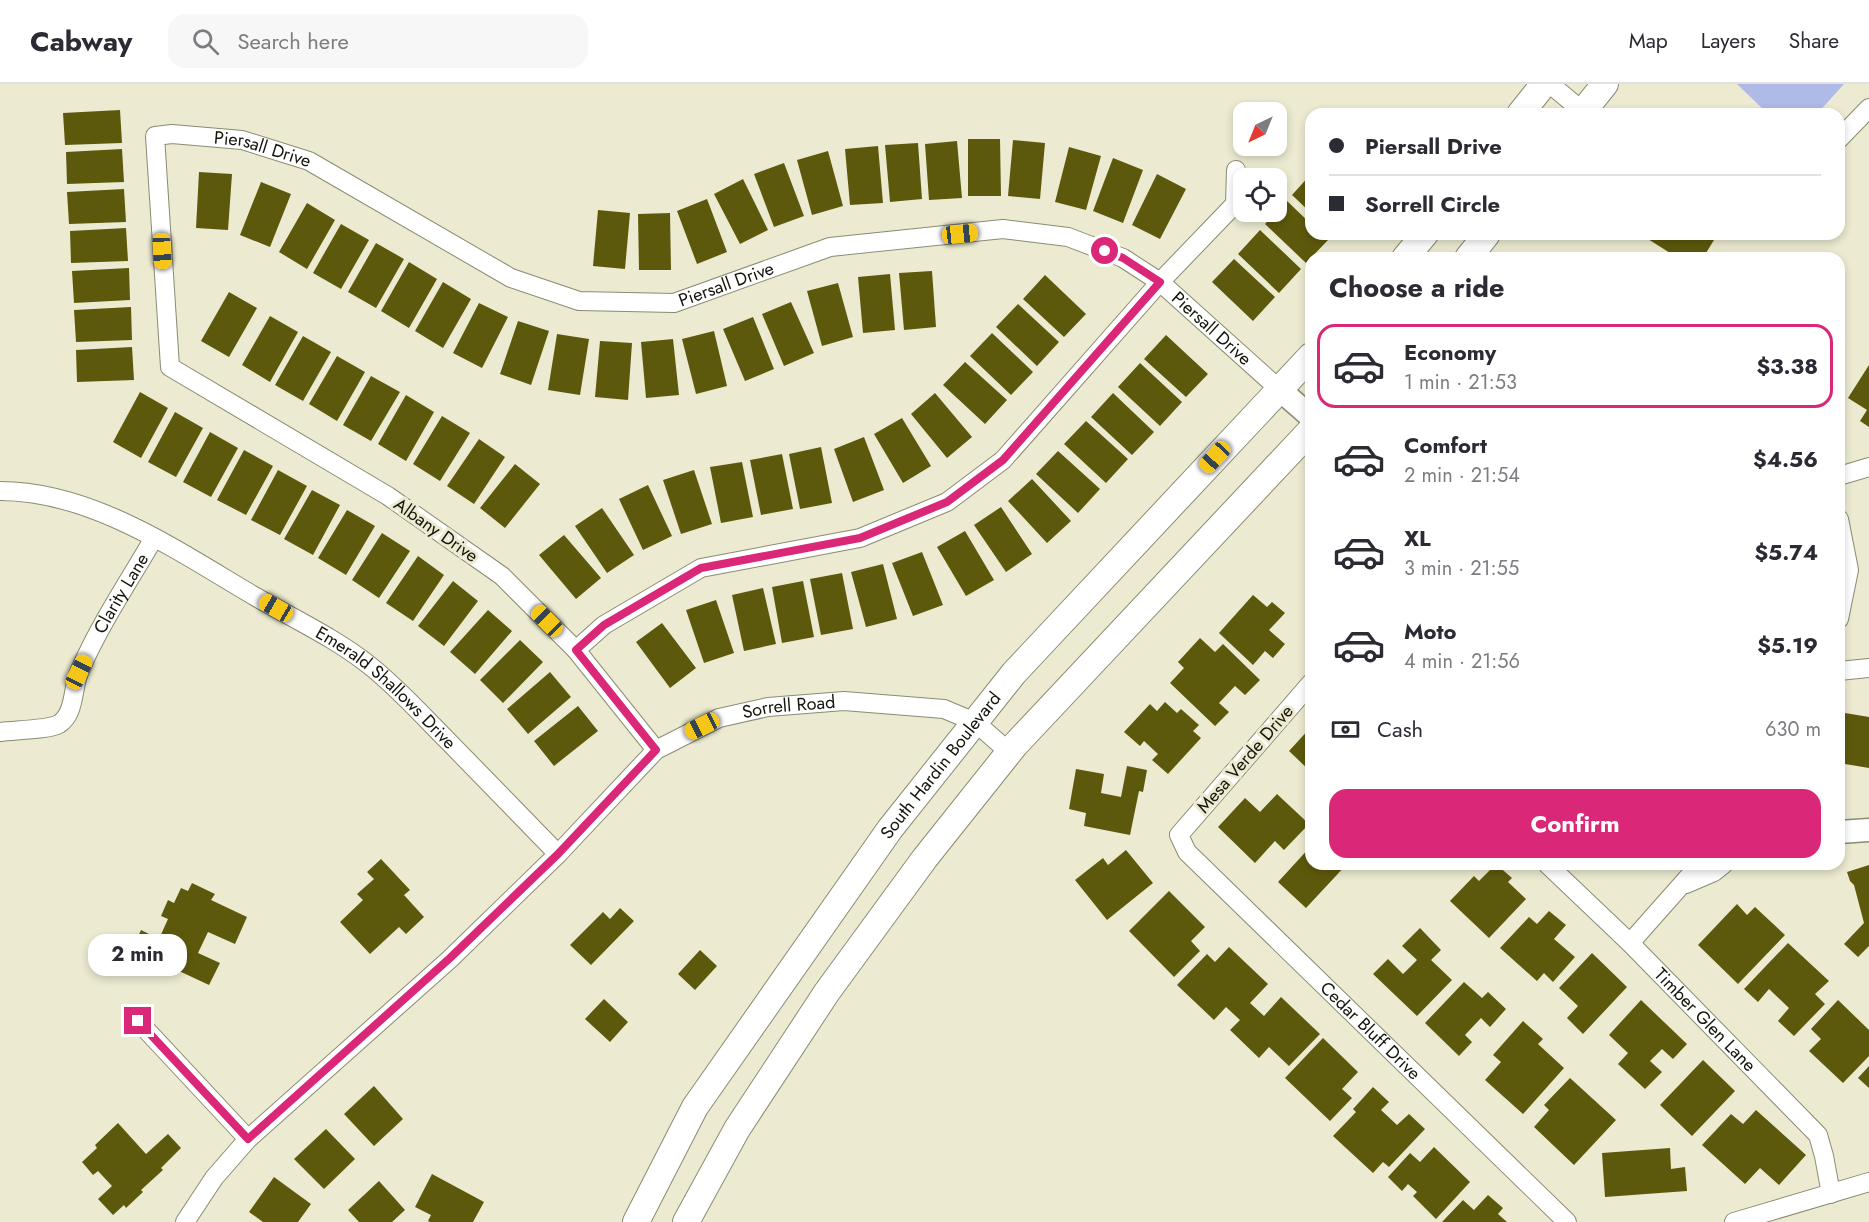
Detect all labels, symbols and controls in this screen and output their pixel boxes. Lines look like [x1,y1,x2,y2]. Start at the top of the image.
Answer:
search box [168,14,588,68]
text: Cabway [30,21,132,62]
icon: search [189,25,222,58]
text: Search here [237,25,349,57]
text: Map [1629,26,1668,56]
text: Layers [1701,26,1756,56]
text: Share [1789,26,1839,56]
north arrow [1233,102,1287,156]
map controls [1233,102,1287,222]
street label: Piersall Drive [213,125,314,174]
text: Piersall Drive [1365,130,1502,162]
button: locate [1233,168,1287,222]
text: Sorrell Circle [1365,188,1500,220]
car [941,223,979,245]
car [152,233,172,269]
route start [1091,237,1118,264]
street label: Piersall Drive [675,255,777,313]
text: Choose a ride [1329,268,1504,307]
street label: Piersall Drive [1166,285,1257,371]
text: Economy [1404,336,1496,368]
icon: car [1332,339,1386,393]
text: $3.38 [1756,350,1818,382]
text: 1 min · 21:53 [1404,368,1517,397]
text: Comfort [1404,429,1487,461]
icon: car [1332,432,1386,486]
car [1196,438,1234,476]
text: $4.56 [1753,443,1818,475]
text: 2 min · 21:54 [1404,461,1520,490]
street label: Albany Drive [389,491,483,569]
text: XL [1404,522,1431,554]
icon: car [1332,525,1386,579]
text: $5.74 [1754,536,1818,568]
street label: Clarity Lane [87,548,155,638]
text: 3 min · 21:55 [1404,554,1519,583]
car [256,591,296,625]
car [528,602,566,640]
text: Moto [1404,615,1457,647]
icon: car [1332,618,1386,672]
street label: Emerald Shallows Drive [311,620,462,755]
text: $5.19 [1757,629,1818,661]
text: 4 min · 21:56 [1404,647,1520,676]
car [63,652,95,692]
street label: South Hardin Boulevard [874,686,1007,844]
street label: Sorrell Road [740,689,836,725]
street label: Mesa Verde Drive [1191,699,1299,819]
car [682,710,722,742]
icon: cash [1329,713,1362,746]
text: Cash [1377,713,1423,745]
text: 630 m [1765,715,1821,744]
button: Confirm [1329,789,1821,858]
callout: 2 min [88,934,188,976]
text: 2 min [111,940,164,969]
street label: Timber Glen Lane [1648,962,1762,1077]
street label: Cedar Bluff Drive [1314,975,1427,1086]
route end [124,1007,151,1034]

